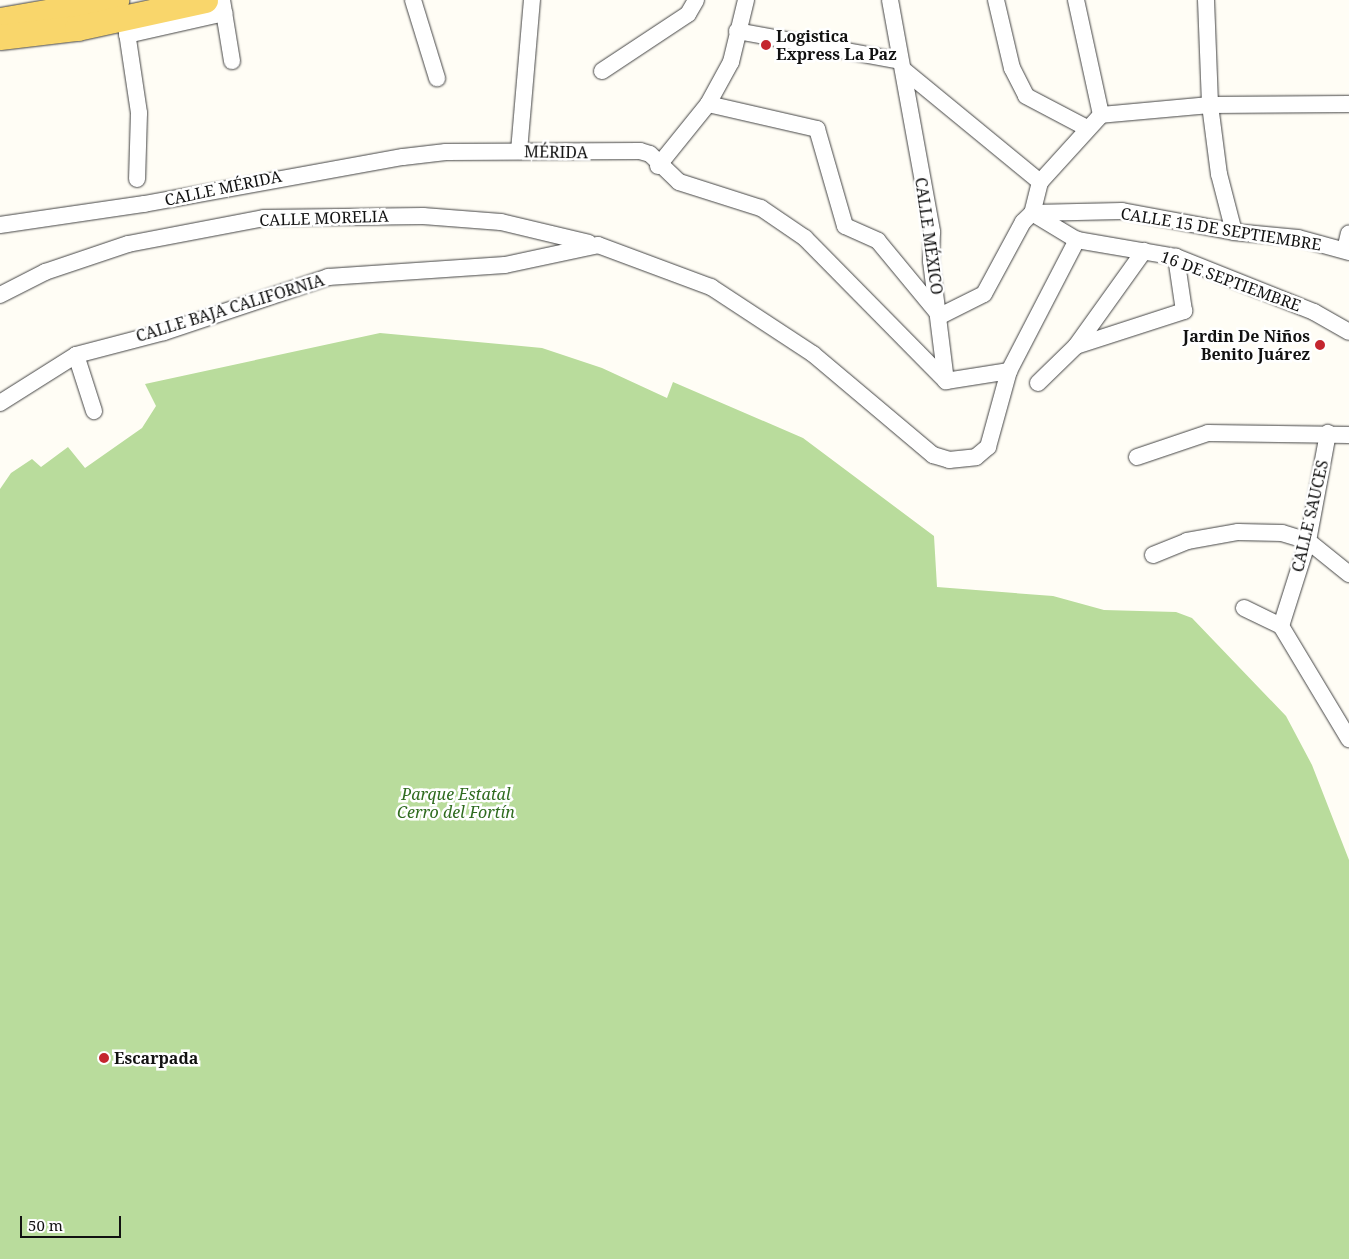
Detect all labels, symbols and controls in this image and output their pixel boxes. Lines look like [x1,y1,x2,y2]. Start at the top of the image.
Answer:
place label: Logistica Express La Paz [776,26,897,64]
marker: Logistica Express La Paz [760,39,772,51]
street label: MÉRIDA [524,142,588,162]
street label: CALLE MÉRIDA [163,166,283,210]
street label: CALLE MÉXICO [911,176,947,296]
street label: CALLE 15 DE SEPTIEMBRE [1119,204,1323,254]
street label: CALLE MORELIA [259,206,389,230]
street label: 16 DE SEPTIEMBRE [1158,247,1304,315]
street label: CALLE BAJA CALIFORNIA [134,270,326,346]
place label: Jardin De Niños Benito Juárez [1183,326,1310,364]
marker: Jardin De Niños Benito Juárez [1314,339,1326,351]
street label: CALLE SAUCES [1288,458,1332,574]
park label: Parque Estatal Cerro del Fortín [397,784,515,822]
place label: Escarpada [114,1048,198,1068]
marker: Escarpada [98,1052,110,1064]
scale bar [22,1206,124,1238]
text: 50 m [28,1215,63,1235]

